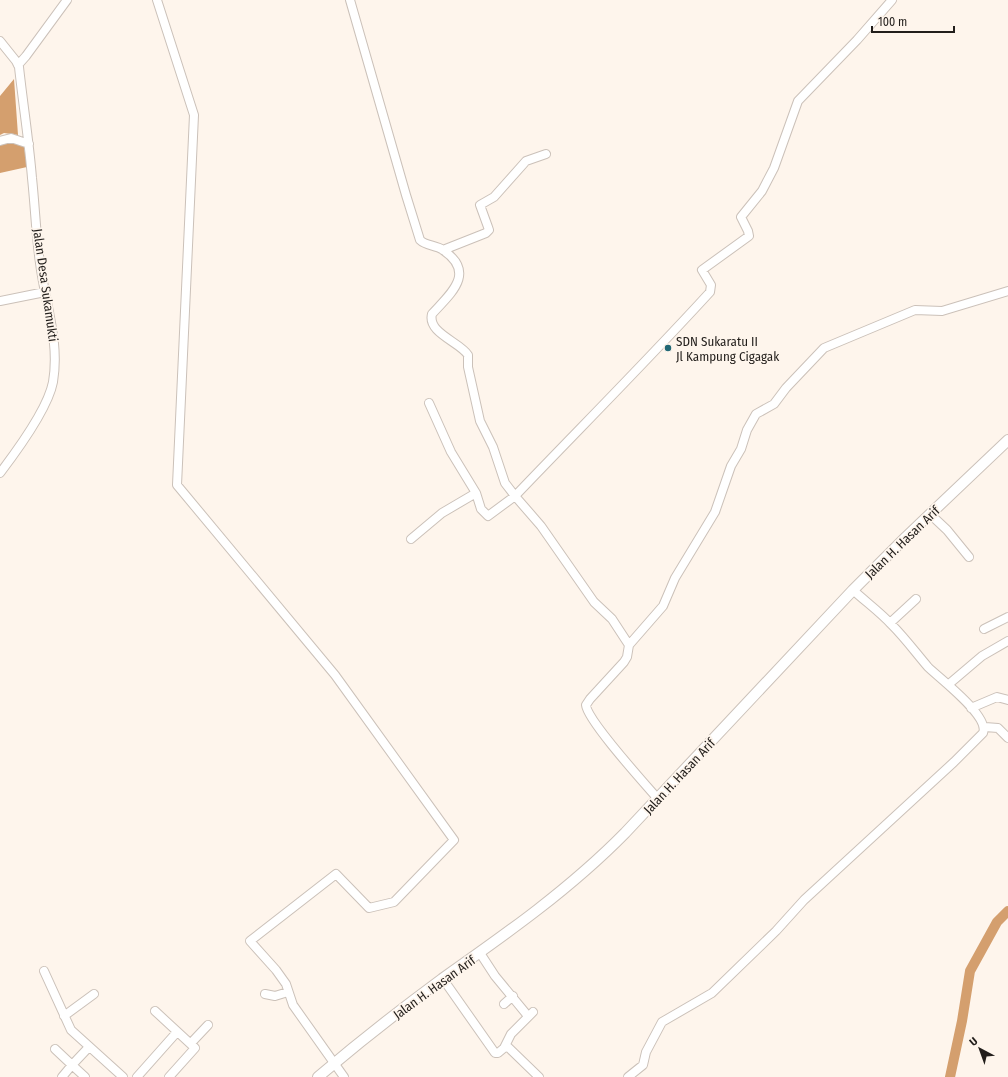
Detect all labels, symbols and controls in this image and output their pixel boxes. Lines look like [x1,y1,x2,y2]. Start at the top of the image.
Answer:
scale bar [872,8,954,34]
text: 100 m [878,15,907,29]
street label: Jalan Desa Sukamukti [30,228,61,343]
place label: SDN Sukaratu II Jl Kampung Cigagak [676,334,780,364]
marker: SDN Sukaratu II Jl Kampung Cigagak [663,343,673,353]
street label: Jalan H. Hasan Arif [862,502,943,582]
street label: Jalan H. Hasan Arif [641,735,719,817]
street label: Jalan H. Hasan Arif [390,952,479,1022]
north arrow [960,1029,1000,1069]
text: U [967,1035,980,1049]

